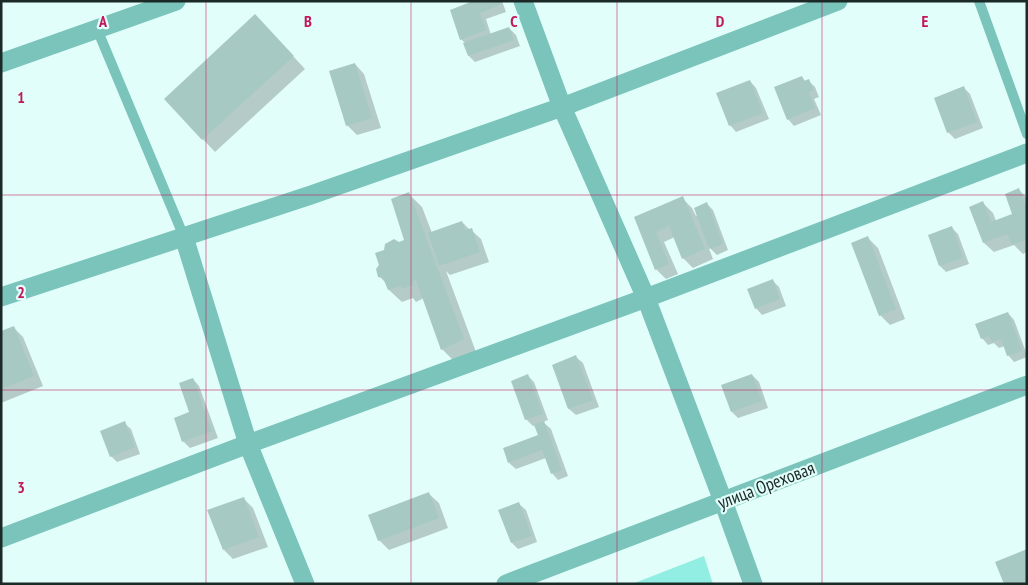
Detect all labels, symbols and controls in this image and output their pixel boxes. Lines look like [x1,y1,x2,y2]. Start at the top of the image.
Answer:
text: A [98,11,108,31]
text: B [304,11,312,31]
text: C [510,11,518,31]
text: D [716,11,725,31]
text: E [922,11,929,31]
text: 1 [17,87,25,107]
text: 2 [17,282,25,302]
street label: улица Ореховая [714,456,818,514]
text: 3 [17,477,25,497]

